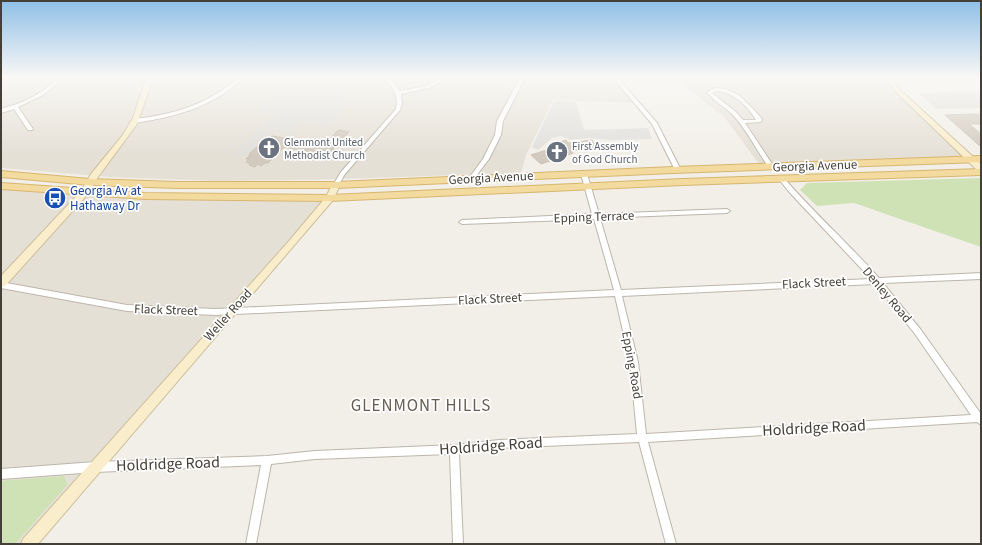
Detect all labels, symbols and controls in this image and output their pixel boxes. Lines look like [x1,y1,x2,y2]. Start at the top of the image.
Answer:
church icon: Glenmont United Methodist Church [256,135,282,161]
place label: Glenmont United Methodist Church [284,135,365,163]
church icon: First Assembly of God Church [544,139,570,165]
place label: First Assembly of God Church [572,139,638,167]
street label: Georgia Avenue [772,156,858,176]
street label: Georgia Avenue [448,167,534,189]
place label: Georgia Av at Hathaway Dr [70,182,142,215]
bus stop icon: Georgia Av at Hathaway Dr [42,185,68,211]
street label: Epping Terrace [553,207,635,227]
street label: Denley Road [858,263,916,327]
street label: Flack Street [782,272,847,294]
street label: Weller Road [200,285,256,345]
street label: Flack Street [458,288,523,310]
street label: Flack Street [134,300,199,320]
street label: Epping Road [617,330,647,400]
district label: GLENMONT HILLS [351,394,491,418]
street label: Holdridge Road [762,414,866,442]
street label: Holdridge Road [438,431,544,461]
street label: Holdridge Road [116,451,220,477]

